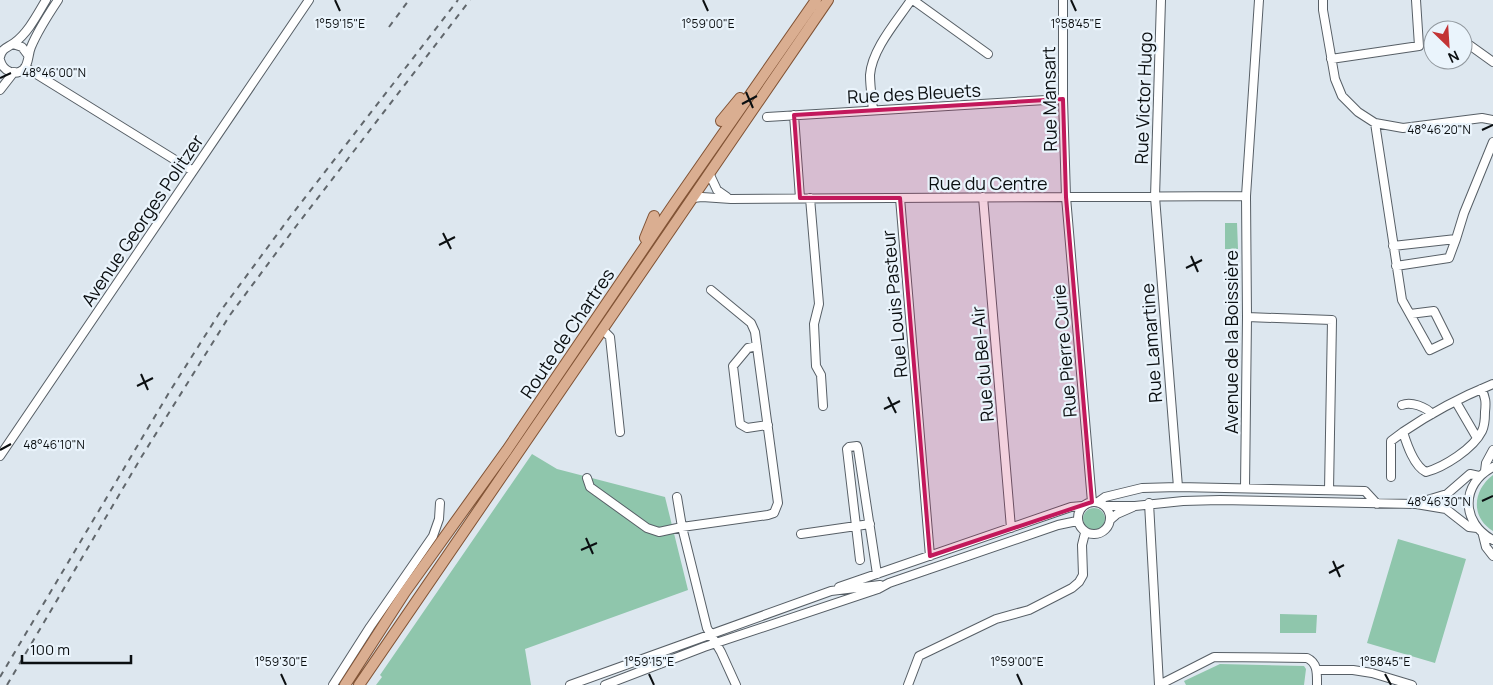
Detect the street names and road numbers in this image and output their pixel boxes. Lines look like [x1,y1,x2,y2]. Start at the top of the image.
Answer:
street label: Rue Victor Hugo [1129,31,1157,165]
street label: Rue Mansart [1036,46,1062,152]
street label: Rue des Bleuets [846,78,982,108]
street label: Avenue Georges Politzer [75,129,209,311]
street label: Rue du Centre [929,171,1047,195]
street label: Rue Louis Pasteur [876,229,912,379]
street label: Avenue de la Boissière [1219,250,1243,434]
street label: Route de Chartres [515,263,619,403]
street label: Rue Lamartine [1135,282,1167,404]
street label: Rue Pierre Curie [1046,283,1082,419]
street label: Rue du Bel-Air [965,305,999,423]

